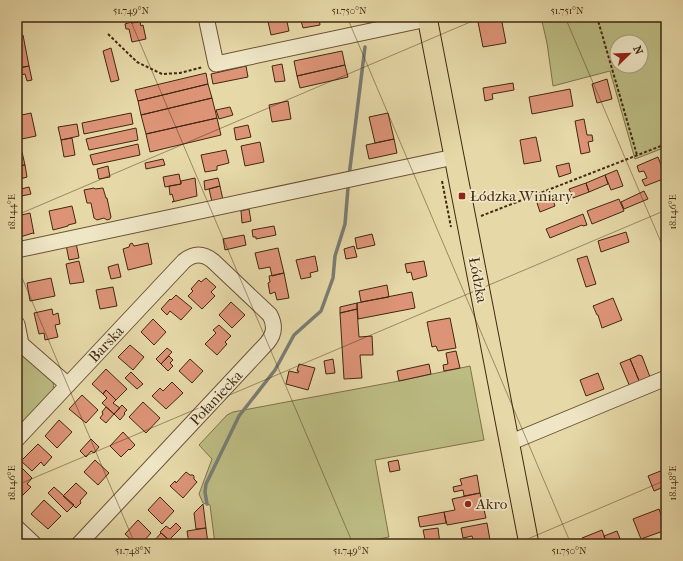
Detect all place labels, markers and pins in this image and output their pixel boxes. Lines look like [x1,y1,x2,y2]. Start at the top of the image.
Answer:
place label: Łódzka Winiary [470,187,574,205]
marker: Łódzka Winiary [457,191,467,201]
place label: Akro [475,495,508,513]
marker: Akro [463,499,473,509]

